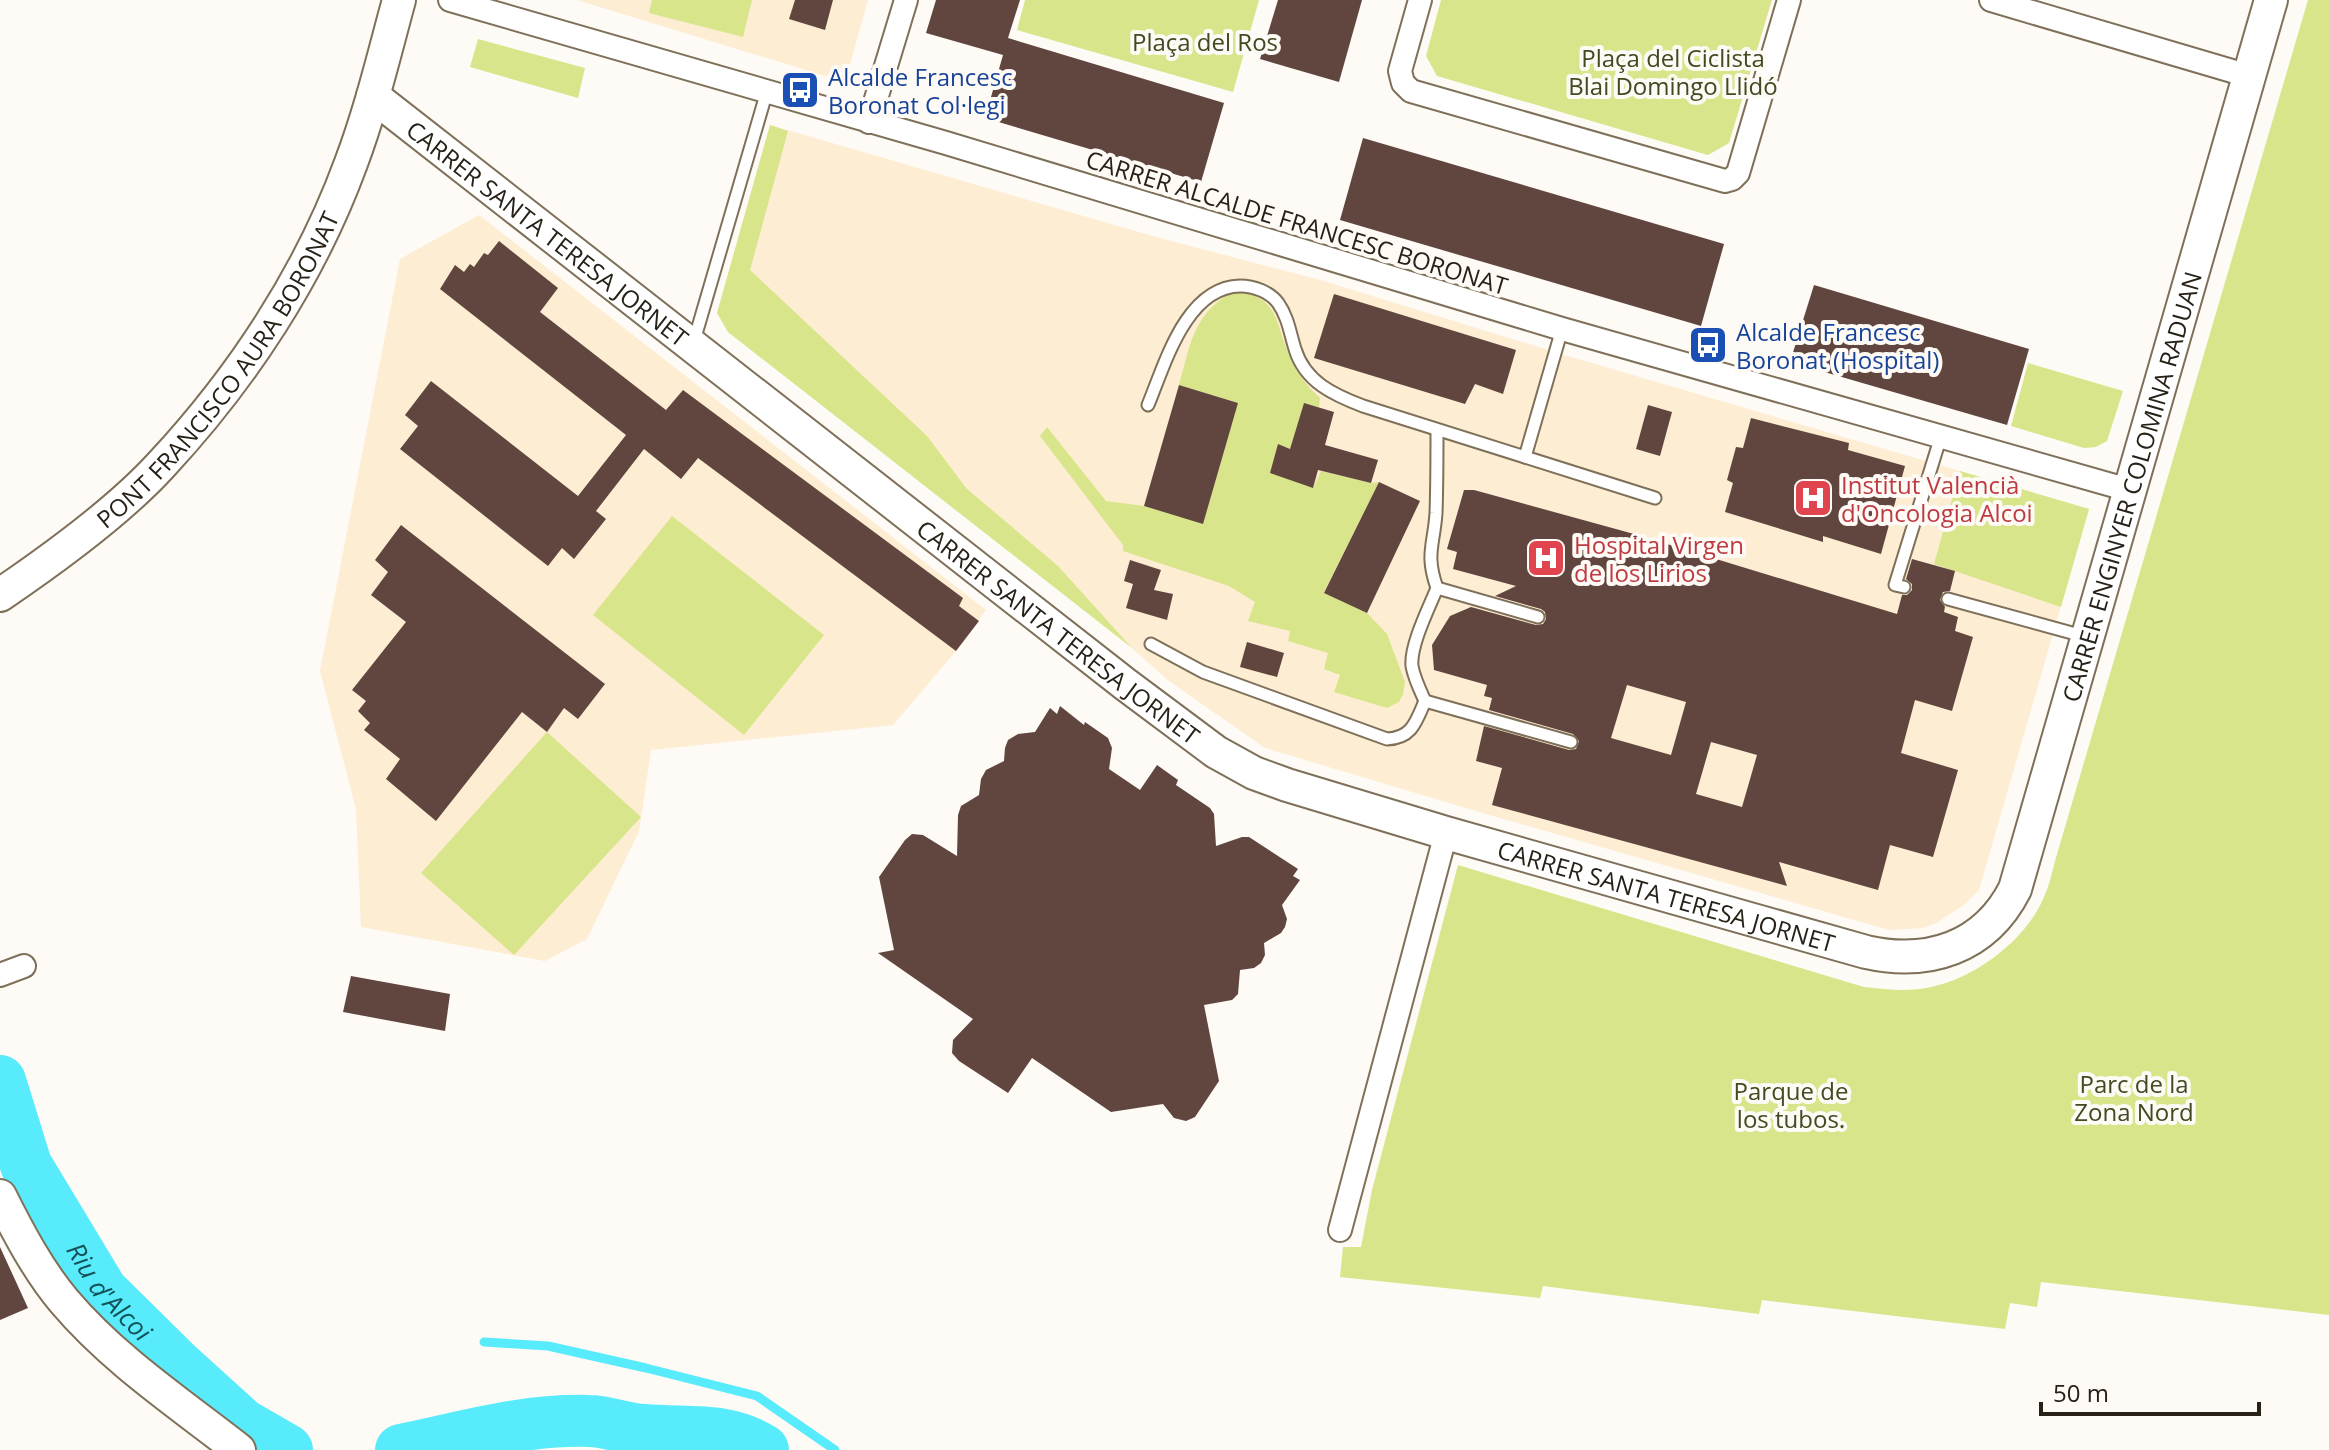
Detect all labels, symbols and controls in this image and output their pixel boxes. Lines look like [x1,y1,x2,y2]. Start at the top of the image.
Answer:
park label: Plaça del Ros [1132,25,1278,58]
park label: Plaça del Ciclista Blai Domingo Llidó [1568,41,1778,102]
place label: Alcalde Francesc Boronat Col·legi [828,60,1013,121]
bus stop icon: Alcalde Francesc Boronat Col·legi [779,69,821,111]
street label: CARRER SANTA TERESA JORNET [400,112,696,353]
street label: CARRER ALCALDE FRANCESC BORONAT [1082,142,1512,302]
street label: PONT FRANCISCO AURA BORONAT [89,206,346,535]
street label: CARRER ENGINYER COLOMINA RADUAN [2053,267,2209,706]
place label: Alcalde Francesc Boronat (Hospital) [1736,315,1939,376]
bus stop icon: Alcalde Francesc Boronat (Hospital) [1687,324,1729,366]
place label: Institut Valencià d'Oncologia Alcoi [1841,468,2033,529]
hospital icon: Institut Valencià d'Oncologia Alcoi [1792,477,1834,519]
street label: CARRER SANTA TERESA JORNET [911,511,1207,751]
place label: Hospital Virgen de los Lirios [1574,528,1744,589]
hospital icon: Hospital Virgen de los Lirios [1525,537,1567,579]
street label: CARRER SANTA TERESA JORNET [1494,832,1839,959]
park label: Parc de la Zona Nord [2074,1067,2194,1128]
park label: Parque de los tubos. [1734,1074,1848,1135]
water label: Riu d'Alcoi [59,1235,160,1349]
scale bar [2041,1366,2259,1416]
text: 50 m [2053,1376,2109,1409]

